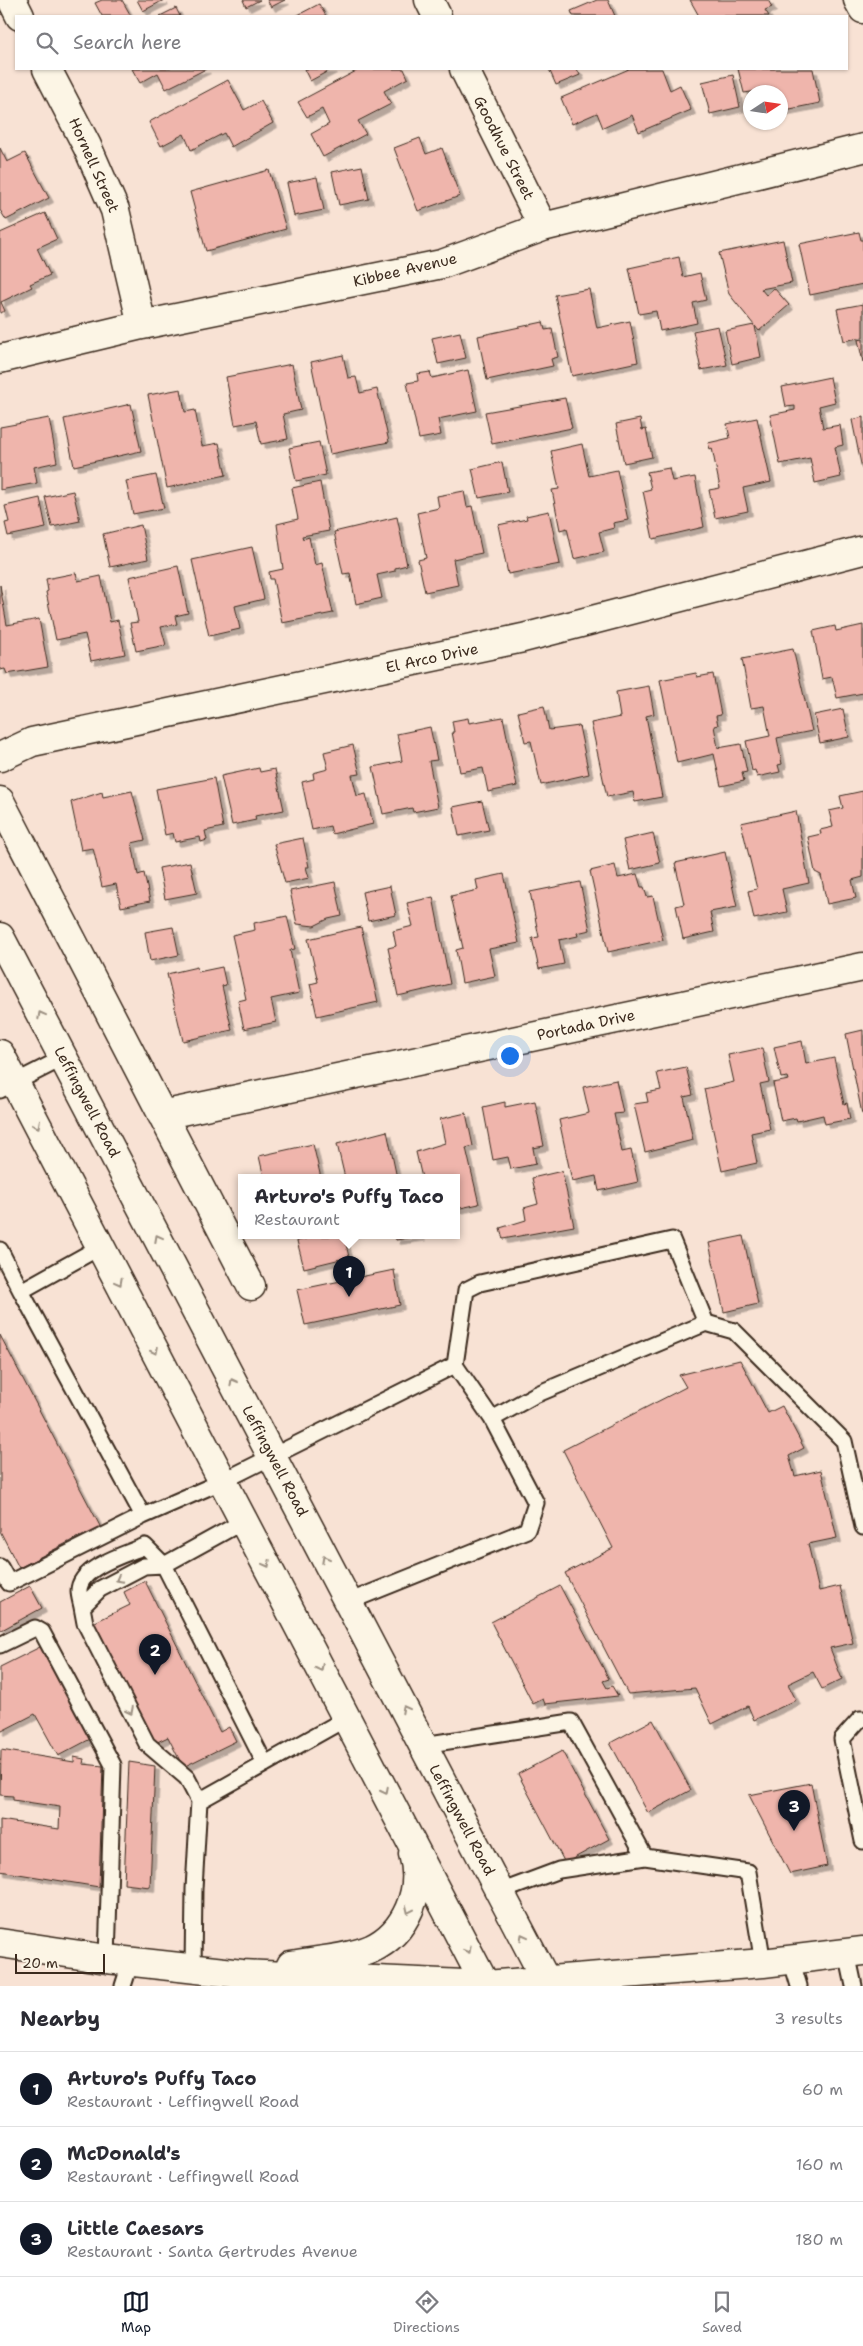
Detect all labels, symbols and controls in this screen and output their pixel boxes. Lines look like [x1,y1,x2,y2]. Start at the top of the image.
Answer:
search box [15,15,848,70]
icon: search [33,29,61,57]
text: Search here [73,30,182,55]
north arrow [743,85,788,130]
street label: Goodhue Street [469,93,539,203]
street label: Hornell Street [64,114,124,216]
street label: Kibbee Avenue [351,248,459,292]
street label: El Arco Drive [384,638,480,678]
street label: Portada Drive [535,1005,637,1045]
one-way arrow [37,1011,47,1020]
street label: Leffingwell Road [49,1043,125,1161]
your location [497,1043,523,1069]
one-way arrow [31,1120,41,1129]
popup [238,1174,460,1239]
text: Arturo's Puffy Taco [254,1184,444,1209]
text: Restaurant [254,1209,340,1230]
one-way arrow [154,1234,164,1243]
pin: 1 [333,1256,365,1297]
one-way arrow [113,1276,123,1285]
one-way arrow [149,1346,159,1355]
one-way arrow [229,1378,239,1387]
street label: Leffingwell Road [237,1402,313,1520]
one-way arrow [321,1555,331,1564]
one-way arrow [261,1559,271,1568]
one-way arrow [115,1573,124,1583]
pin: 2 [139,1634,171,1675]
one-way arrow [314,1662,324,1671]
one-way arrow [124,1706,134,1715]
one-way arrow [401,1706,411,1715]
street label: Leffingwell Road [424,1761,500,1879]
one-way arrow [379,1786,389,1795]
pin: 3 [778,1790,810,1831]
one-way arrow [405,1905,415,1914]
one-way arrow [519,1933,529,1942]
one-way arrow [461,1945,471,1954]
scale bar [15,1951,105,1974]
text: 20 m [22,1954,58,1972]
text: Nearby [20,2005,100,2033]
text: 3 results [774,2008,843,2029]
text: Arturo's Puffy Taco [67,2066,257,2091]
text: 1 [32,2079,40,2100]
text: 60 m [802,2079,843,2100]
text: Restaurant · Leffingwell Road [67,2091,299,2112]
text: McDonald's [67,2141,180,2166]
text: 2 [30,2154,42,2175]
text: 160 m [796,2154,843,2175]
text: Restaurant · Leffingwell Road [67,2166,299,2187]
text: Little Caesars [67,2216,204,2241]
text: 3 [30,2229,42,2250]
text: 180 m [795,2229,843,2250]
text: Restaurant · Santa Gertrudes Avenue [67,2241,358,2262]
tab: Map [121,2288,151,2336]
tab: Directions [393,2288,460,2336]
tab: Saved [702,2288,742,2336]

